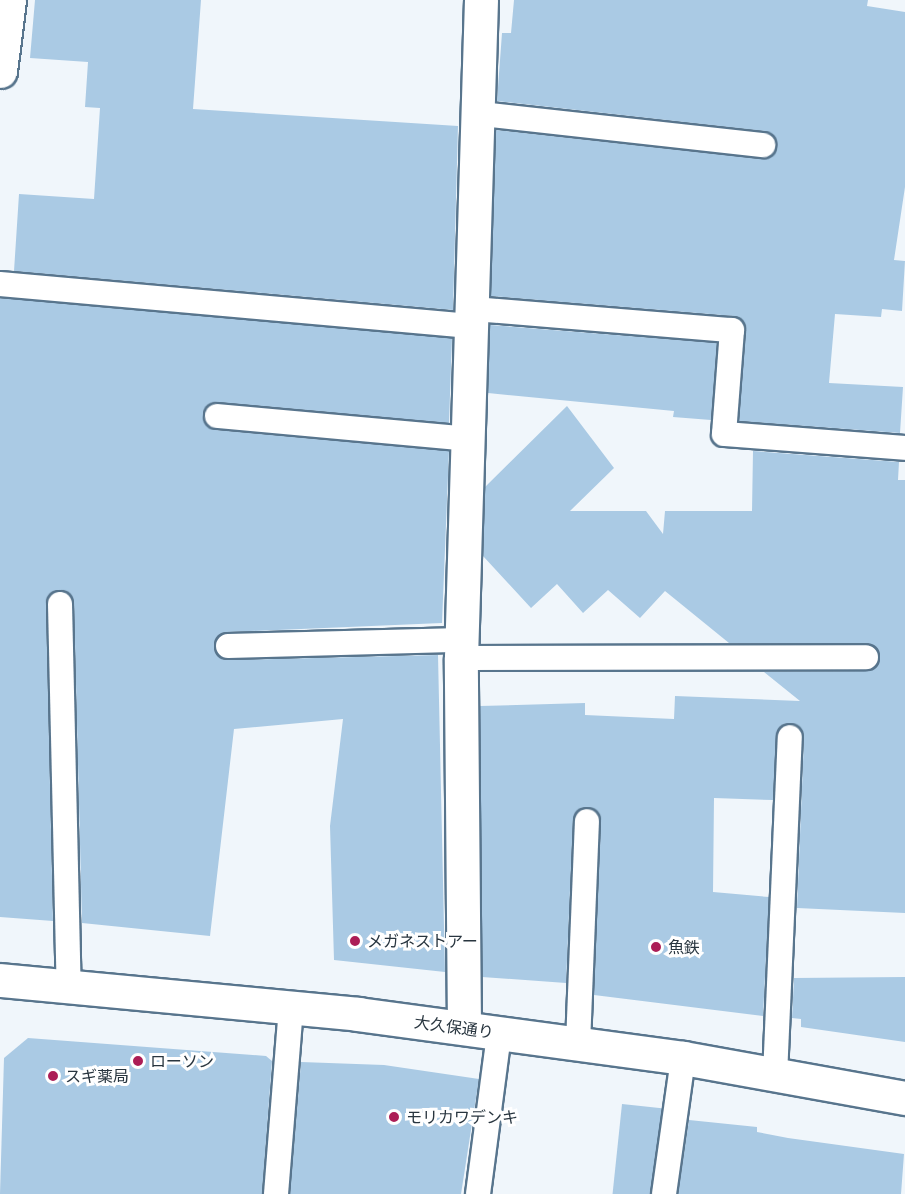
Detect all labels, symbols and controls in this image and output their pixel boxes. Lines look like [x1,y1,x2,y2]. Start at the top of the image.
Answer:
place label: メガネストアー [367,931,478,951]
marker: メガネストアー [348,934,362,948]
place label: 魚鉄 [668,937,700,957]
marker: 魚鉄 [649,940,663,954]
street label: 大久保通り [413,1012,495,1042]
place label: ローソン [150,1051,214,1071]
marker: ローソン [131,1054,145,1068]
place label: スギ薬局 [65,1066,129,1086]
marker: スギ薬局 [46,1069,60,1083]
place label: モリカワデンキ [406,1107,518,1127]
marker: モリカワデンキ [387,1110,401,1124]

